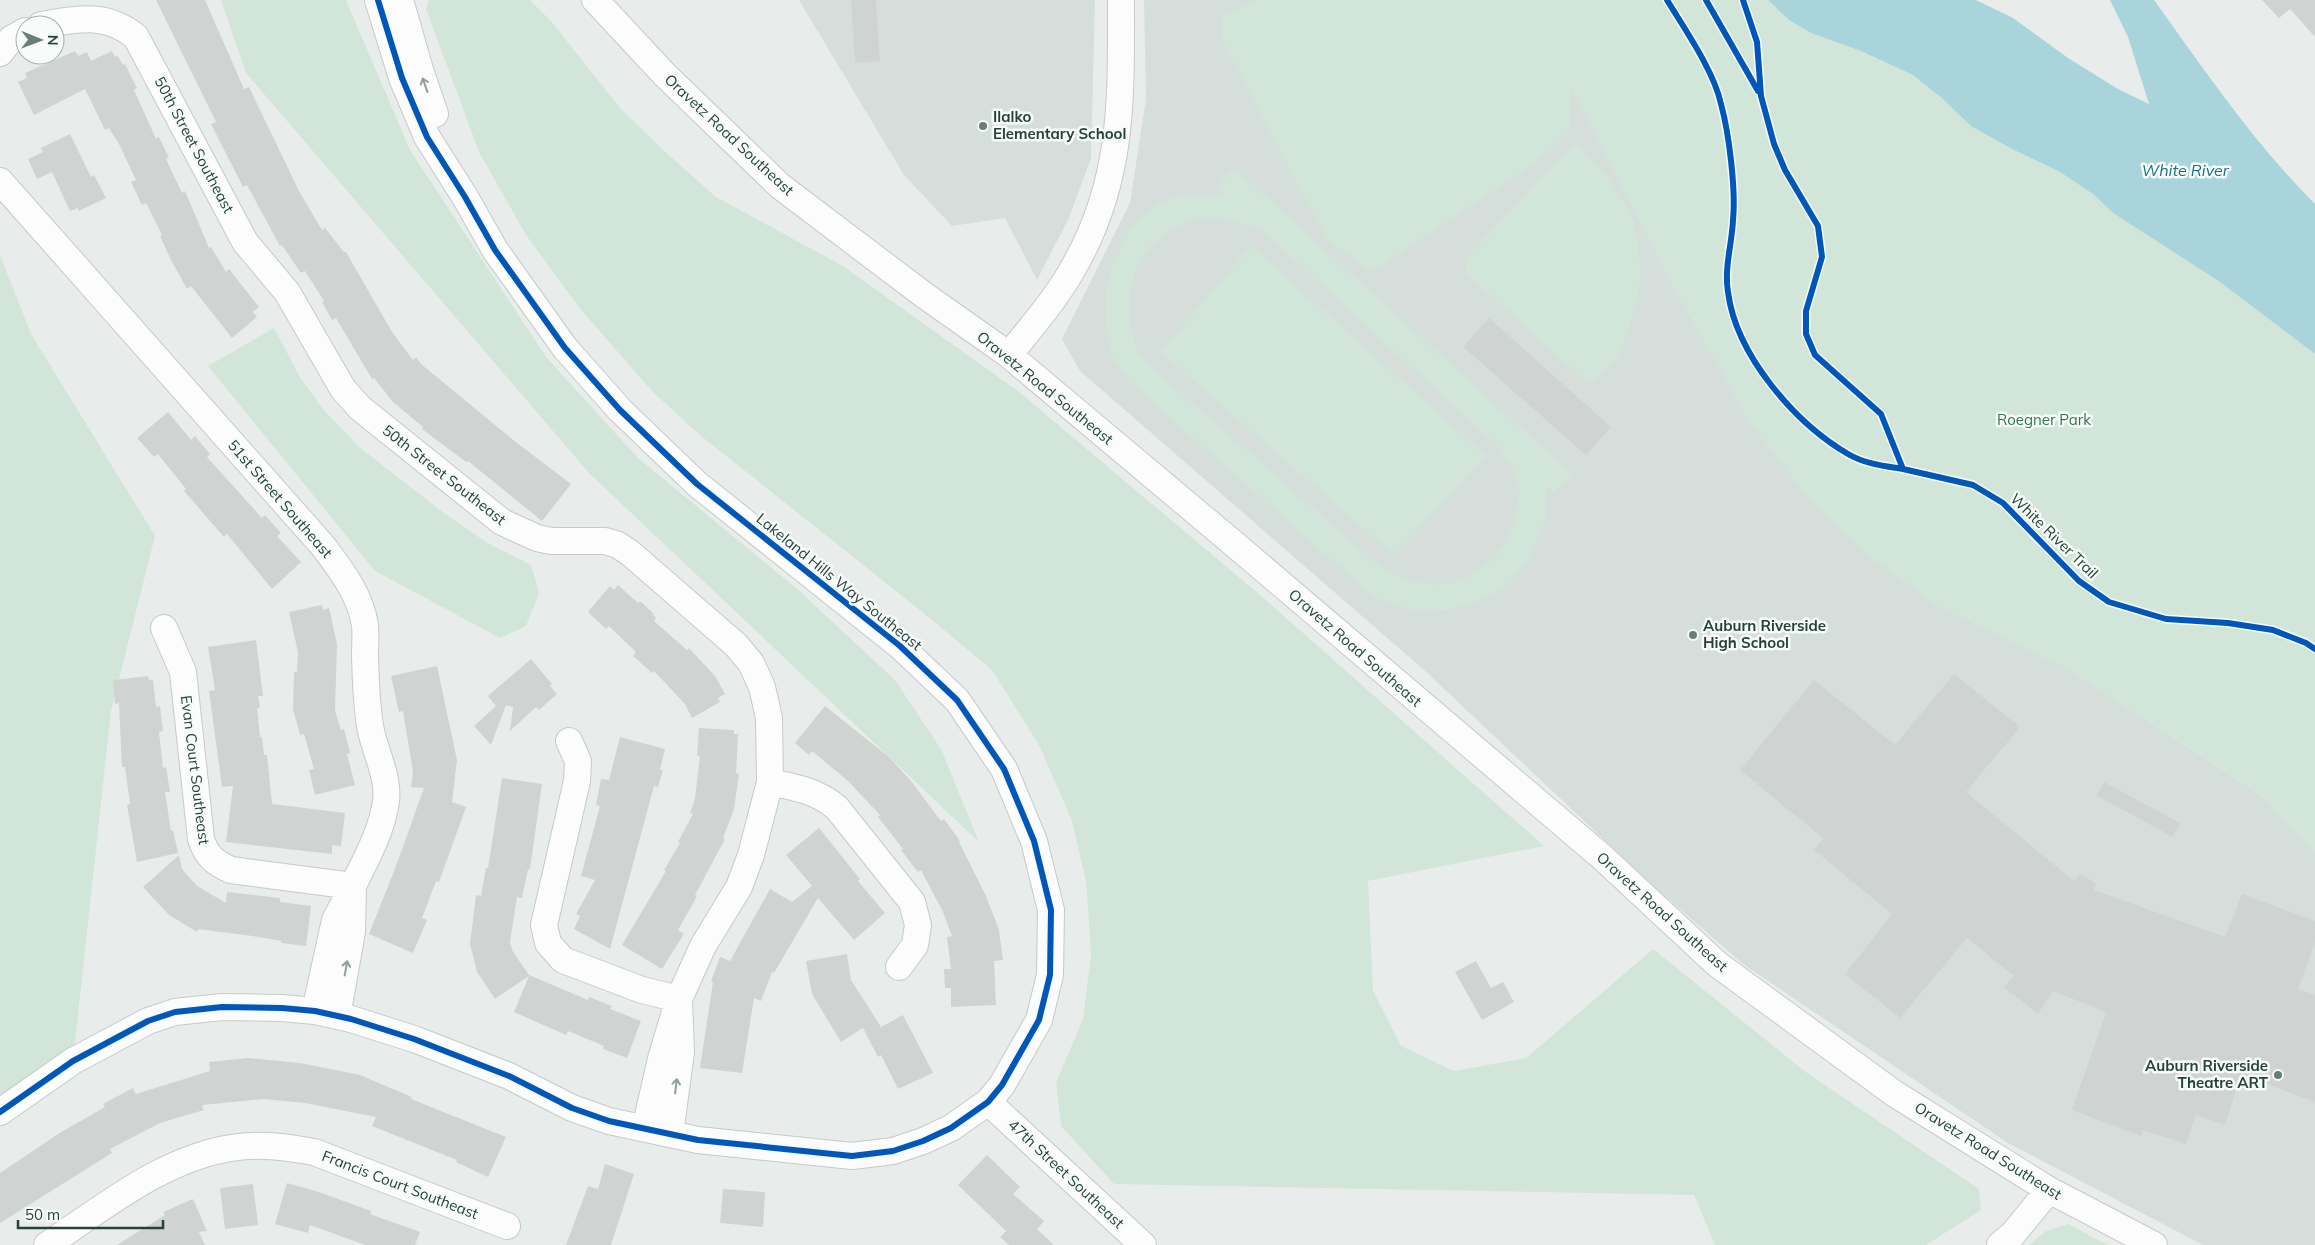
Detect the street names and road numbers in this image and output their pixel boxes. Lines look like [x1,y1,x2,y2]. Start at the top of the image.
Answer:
street label: Oravetz Road Southeast [661,70,798,200]
street label: 50th Street Southeast [150,73,238,216]
street label: Oravetz Road Southeast [973,327,1117,448]
street label: 50th Street Southeast [379,420,510,529]
street label: 51st Street Southeast [224,436,337,562]
street label: White River Trail [2006,489,2102,582]
street label: Lakeland Hills Way Southeast [753,509,926,654]
street label: Oravetz Road Southeast [1285,585,1426,711]
street label: Evan Court Southeast [177,694,214,846]
street label: Oravetz Road Southeast [1593,848,1732,976]
street label: Oravetz Road Southeast [1911,1097,2065,1204]
street label: 47th Street Southeast [1004,1115,1128,1232]
street label: Francis Court Southeast [319,1146,481,1223]

